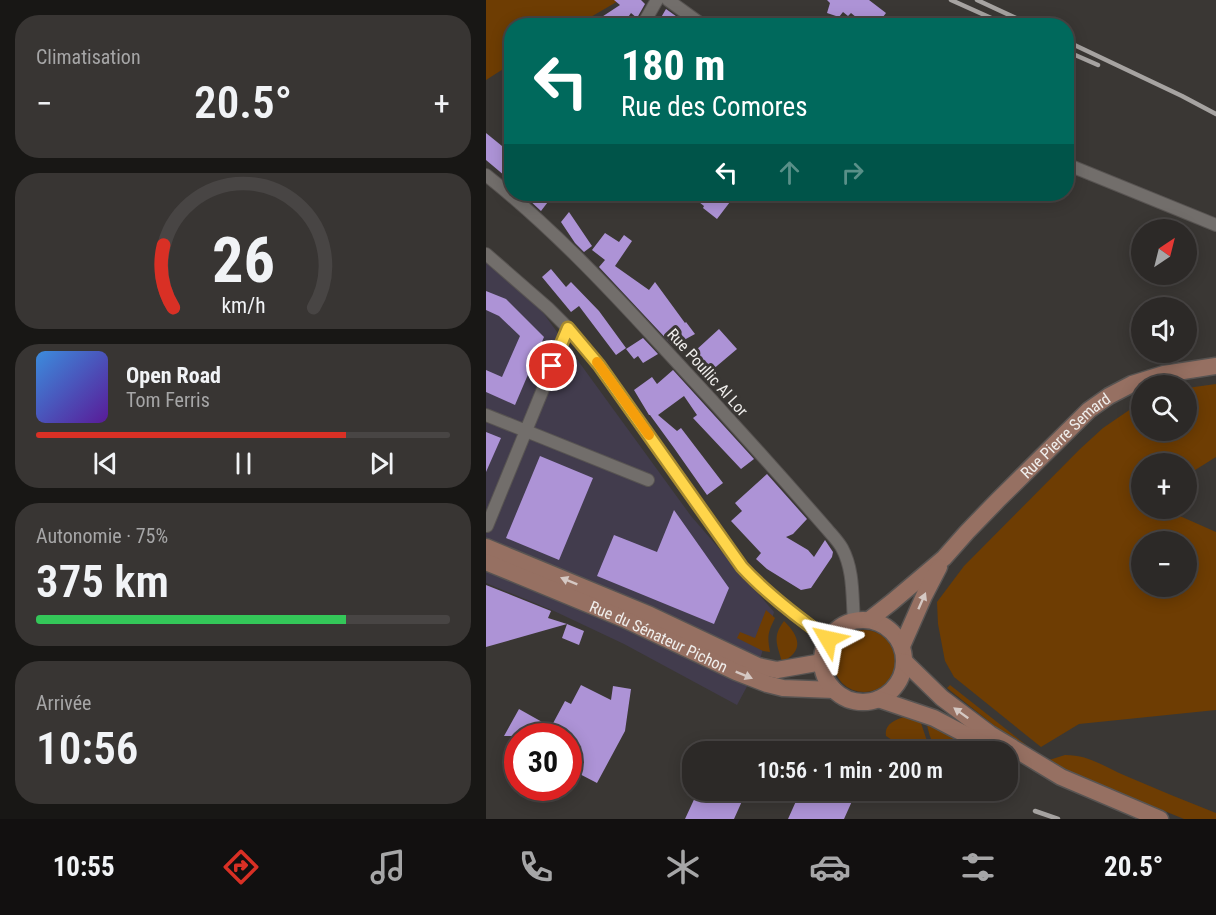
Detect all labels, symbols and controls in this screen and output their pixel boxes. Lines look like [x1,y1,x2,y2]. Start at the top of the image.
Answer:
text: 180 m [621,41,726,90]
icon: left [522,42,600,120]
text: Climatisation [36,45,141,69]
text: 20.5° [194,76,292,129]
text: − [36,84,53,123]
text: + [434,84,450,123]
text: Rue des Comores [621,91,807,123]
icon: left [710,156,743,189]
icon: ahead [773,156,806,189]
icon: right [836,156,869,189]
north arrow [1131,219,1197,285]
map controls [1131,219,1197,597]
text: 26 [211,224,275,297]
text: km/h [221,294,265,319]
button: sound [1131,297,1197,363]
street label: Rue Poullic Al Lor [663,325,752,420]
pin [526,340,577,391]
icon: arrive [535,349,568,382]
text: Open Road [126,363,221,388]
button: search [1131,375,1197,441]
text: Tom Ferris [126,388,210,412]
street label: Rue Pierre Semard [1017,389,1114,482]
icon: previous [89,447,122,480]
icon: pause [227,447,260,480]
icon: next [365,447,398,480]
button: + [1131,453,1197,519]
text: Autonomie · 75% [36,524,168,548]
button: − [1131,531,1197,597]
text: 375 km [36,555,169,608]
one-way arrow [560,576,578,585]
one-way arrow [917,592,927,610]
street label: Rue du Sénateur Pichon [587,597,731,677]
position arrow [796,607,860,671]
one-way arrow [735,671,753,681]
text: Arrivée [36,691,92,715]
one-way arrow [954,707,969,719]
text: 10:56 [36,722,138,775]
speed limit sign: 30 [504,723,582,801]
text: 10:56 · 1 min · 200 m [757,758,943,783]
icon: directions [220,846,262,888]
icon: music [367,846,409,888]
icon: phone [515,846,557,888]
icon: climate [662,846,704,888]
icon: car [809,846,851,888]
icon: filters [957,846,999,888]
text: 10:55 [53,851,115,883]
text: 20.5° [1104,851,1163,883]

